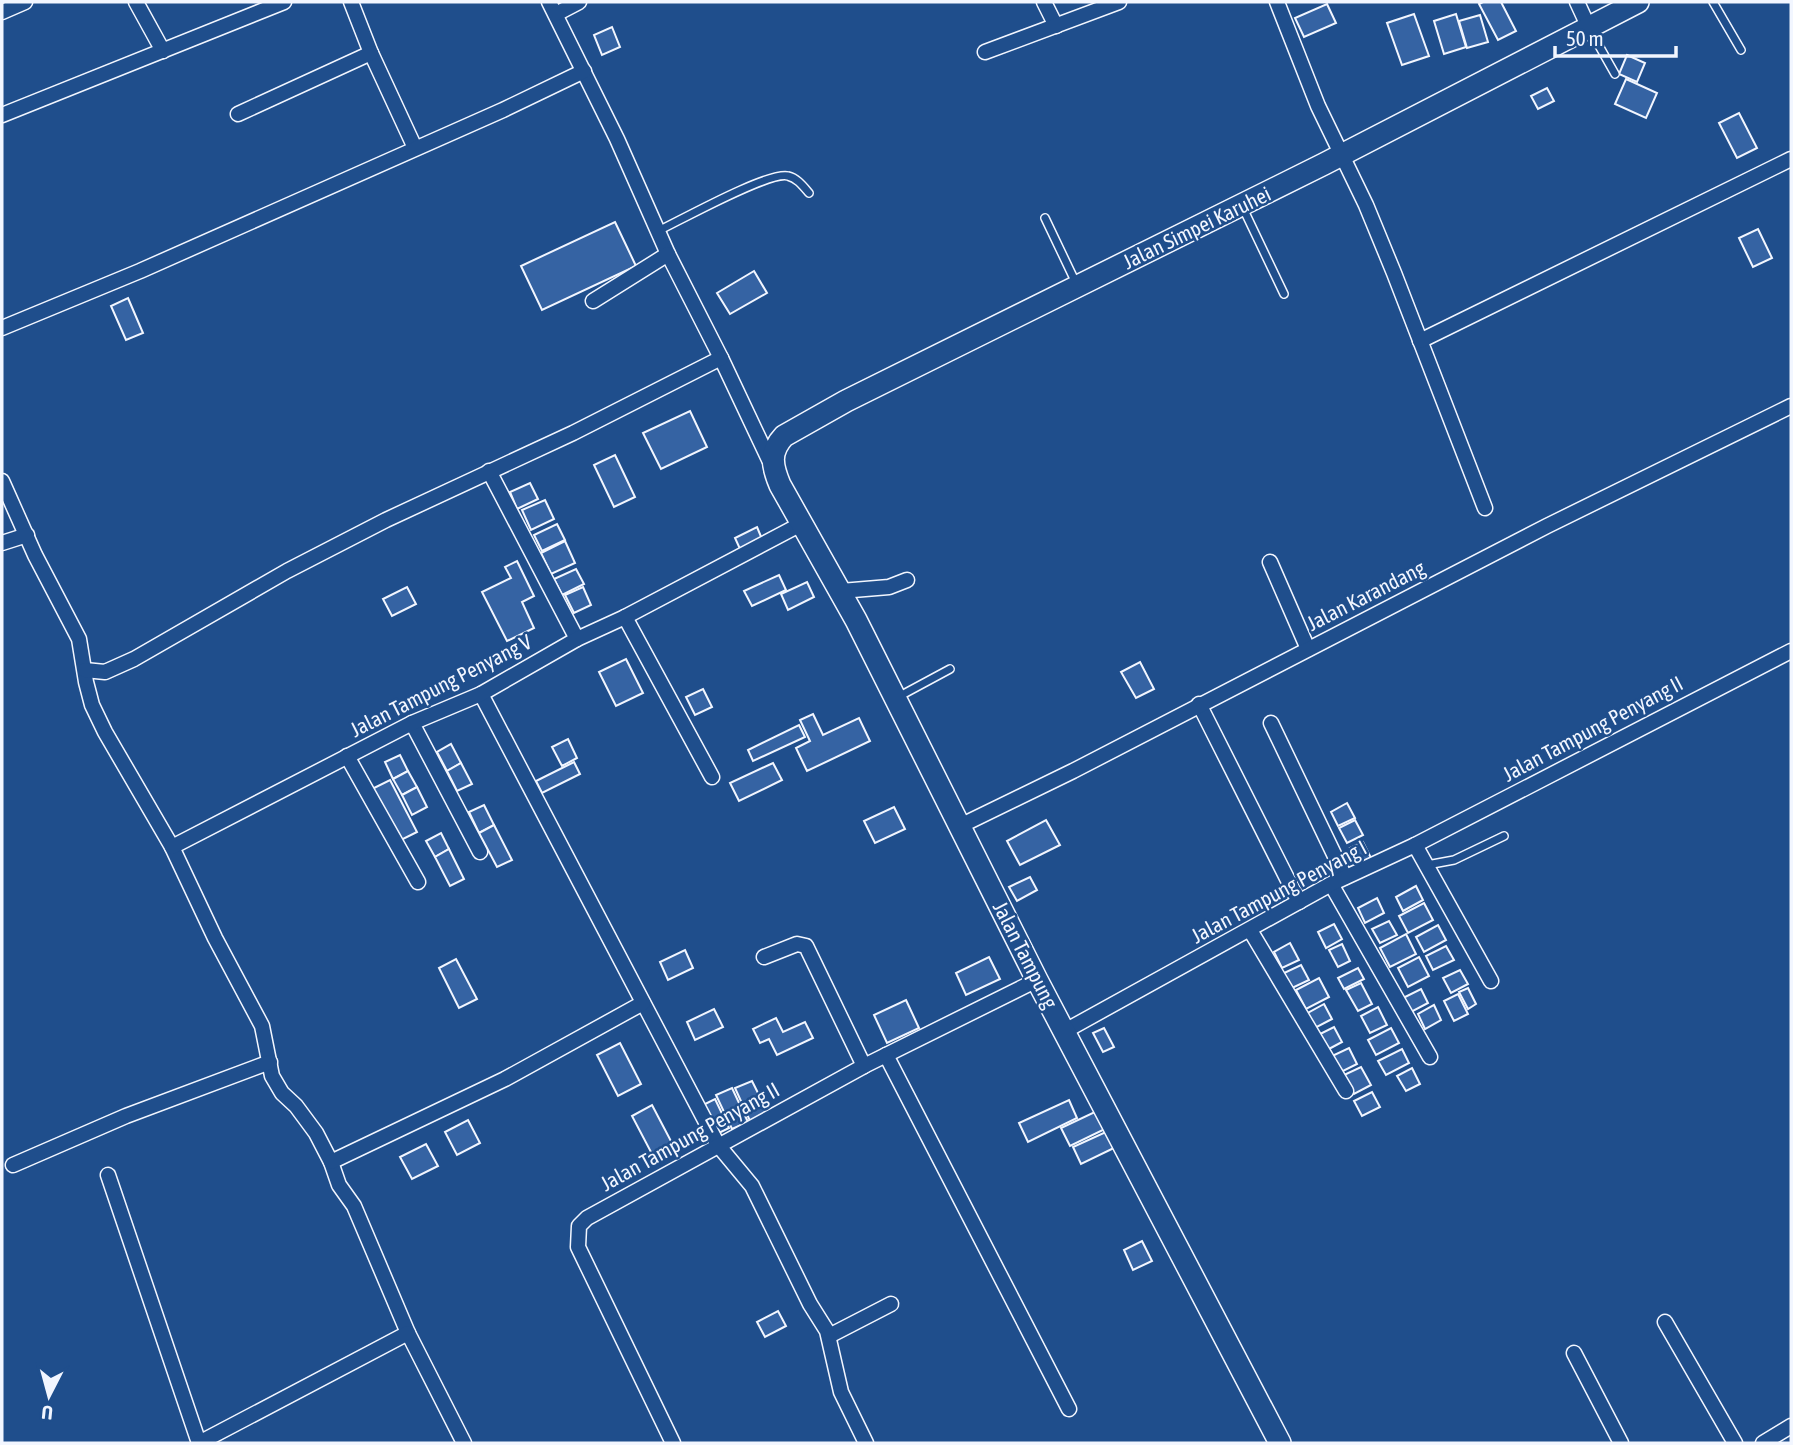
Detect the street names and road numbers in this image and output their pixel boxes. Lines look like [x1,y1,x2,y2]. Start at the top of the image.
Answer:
street label: Jalan Simpei Karuhei [1119,181,1274,273]
street label: Jalan Karandang [1303,555,1429,635]
street label: Jalan Tampung Penyang V [346,629,536,741]
street label: Jalan Tampung Penyang II [1498,670,1687,786]
street label: Jalan Tampung Penyang I [1187,835,1370,948]
street label: Jalan Tampung [989,897,1063,1012]
street label: Jalan Tampung Penyang II [596,1077,783,1195]

